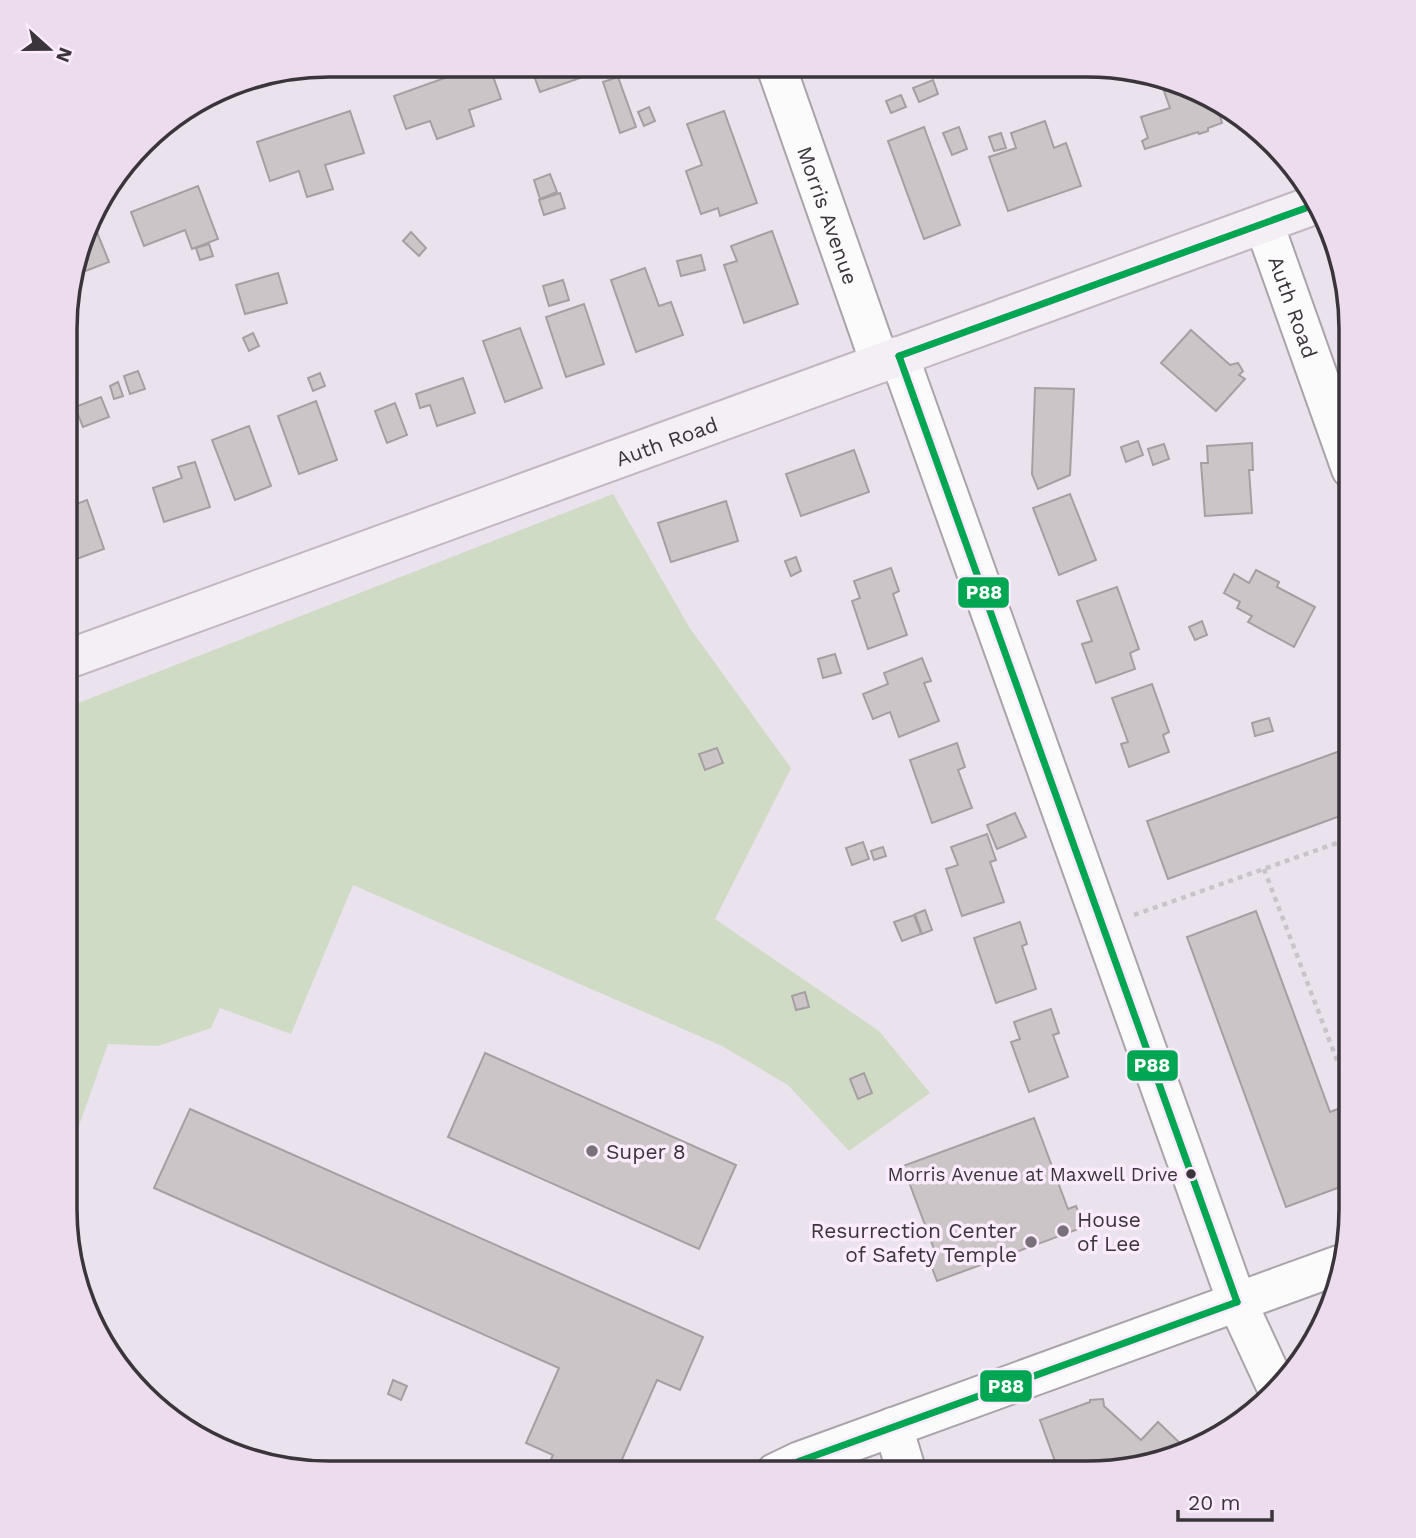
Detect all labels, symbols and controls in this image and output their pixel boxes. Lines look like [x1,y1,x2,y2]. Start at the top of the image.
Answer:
north arrow [14,14,84,84]
text: N [51,44,78,66]
street label: Morris Avenue [792,143,864,288]
street label: Auth Road [1264,252,1323,361]
street label: Auth Road [612,411,721,471]
line badge: P88 [957,576,1010,609]
text: P88 [966,581,1002,604]
line badge: P88 [1126,1049,1179,1082]
text: P88 [1134,1054,1170,1077]
place label: Super 8 [606,1139,686,1164]
marker: Super 8 [584,1143,600,1159]
place label: Morris Avenue at Maxwell Drive [888,1163,1178,1186]
marker: Morris Avenue at Maxwell Drive [1184,1167,1198,1181]
place label: House of Lee [1077,1207,1141,1256]
place label: Resurrection Center of Safety Temple [811,1218,1017,1267]
marker: House of Lee [1055,1223,1071,1239]
marker: Resurrection Center of Safety Temple [1023,1234,1039,1250]
line badge: P88 [979,1369,1033,1403]
text: P88 [988,1375,1024,1398]
scale bar [1178,1478,1272,1522]
text: 20 m [1188,1490,1240,1515]

